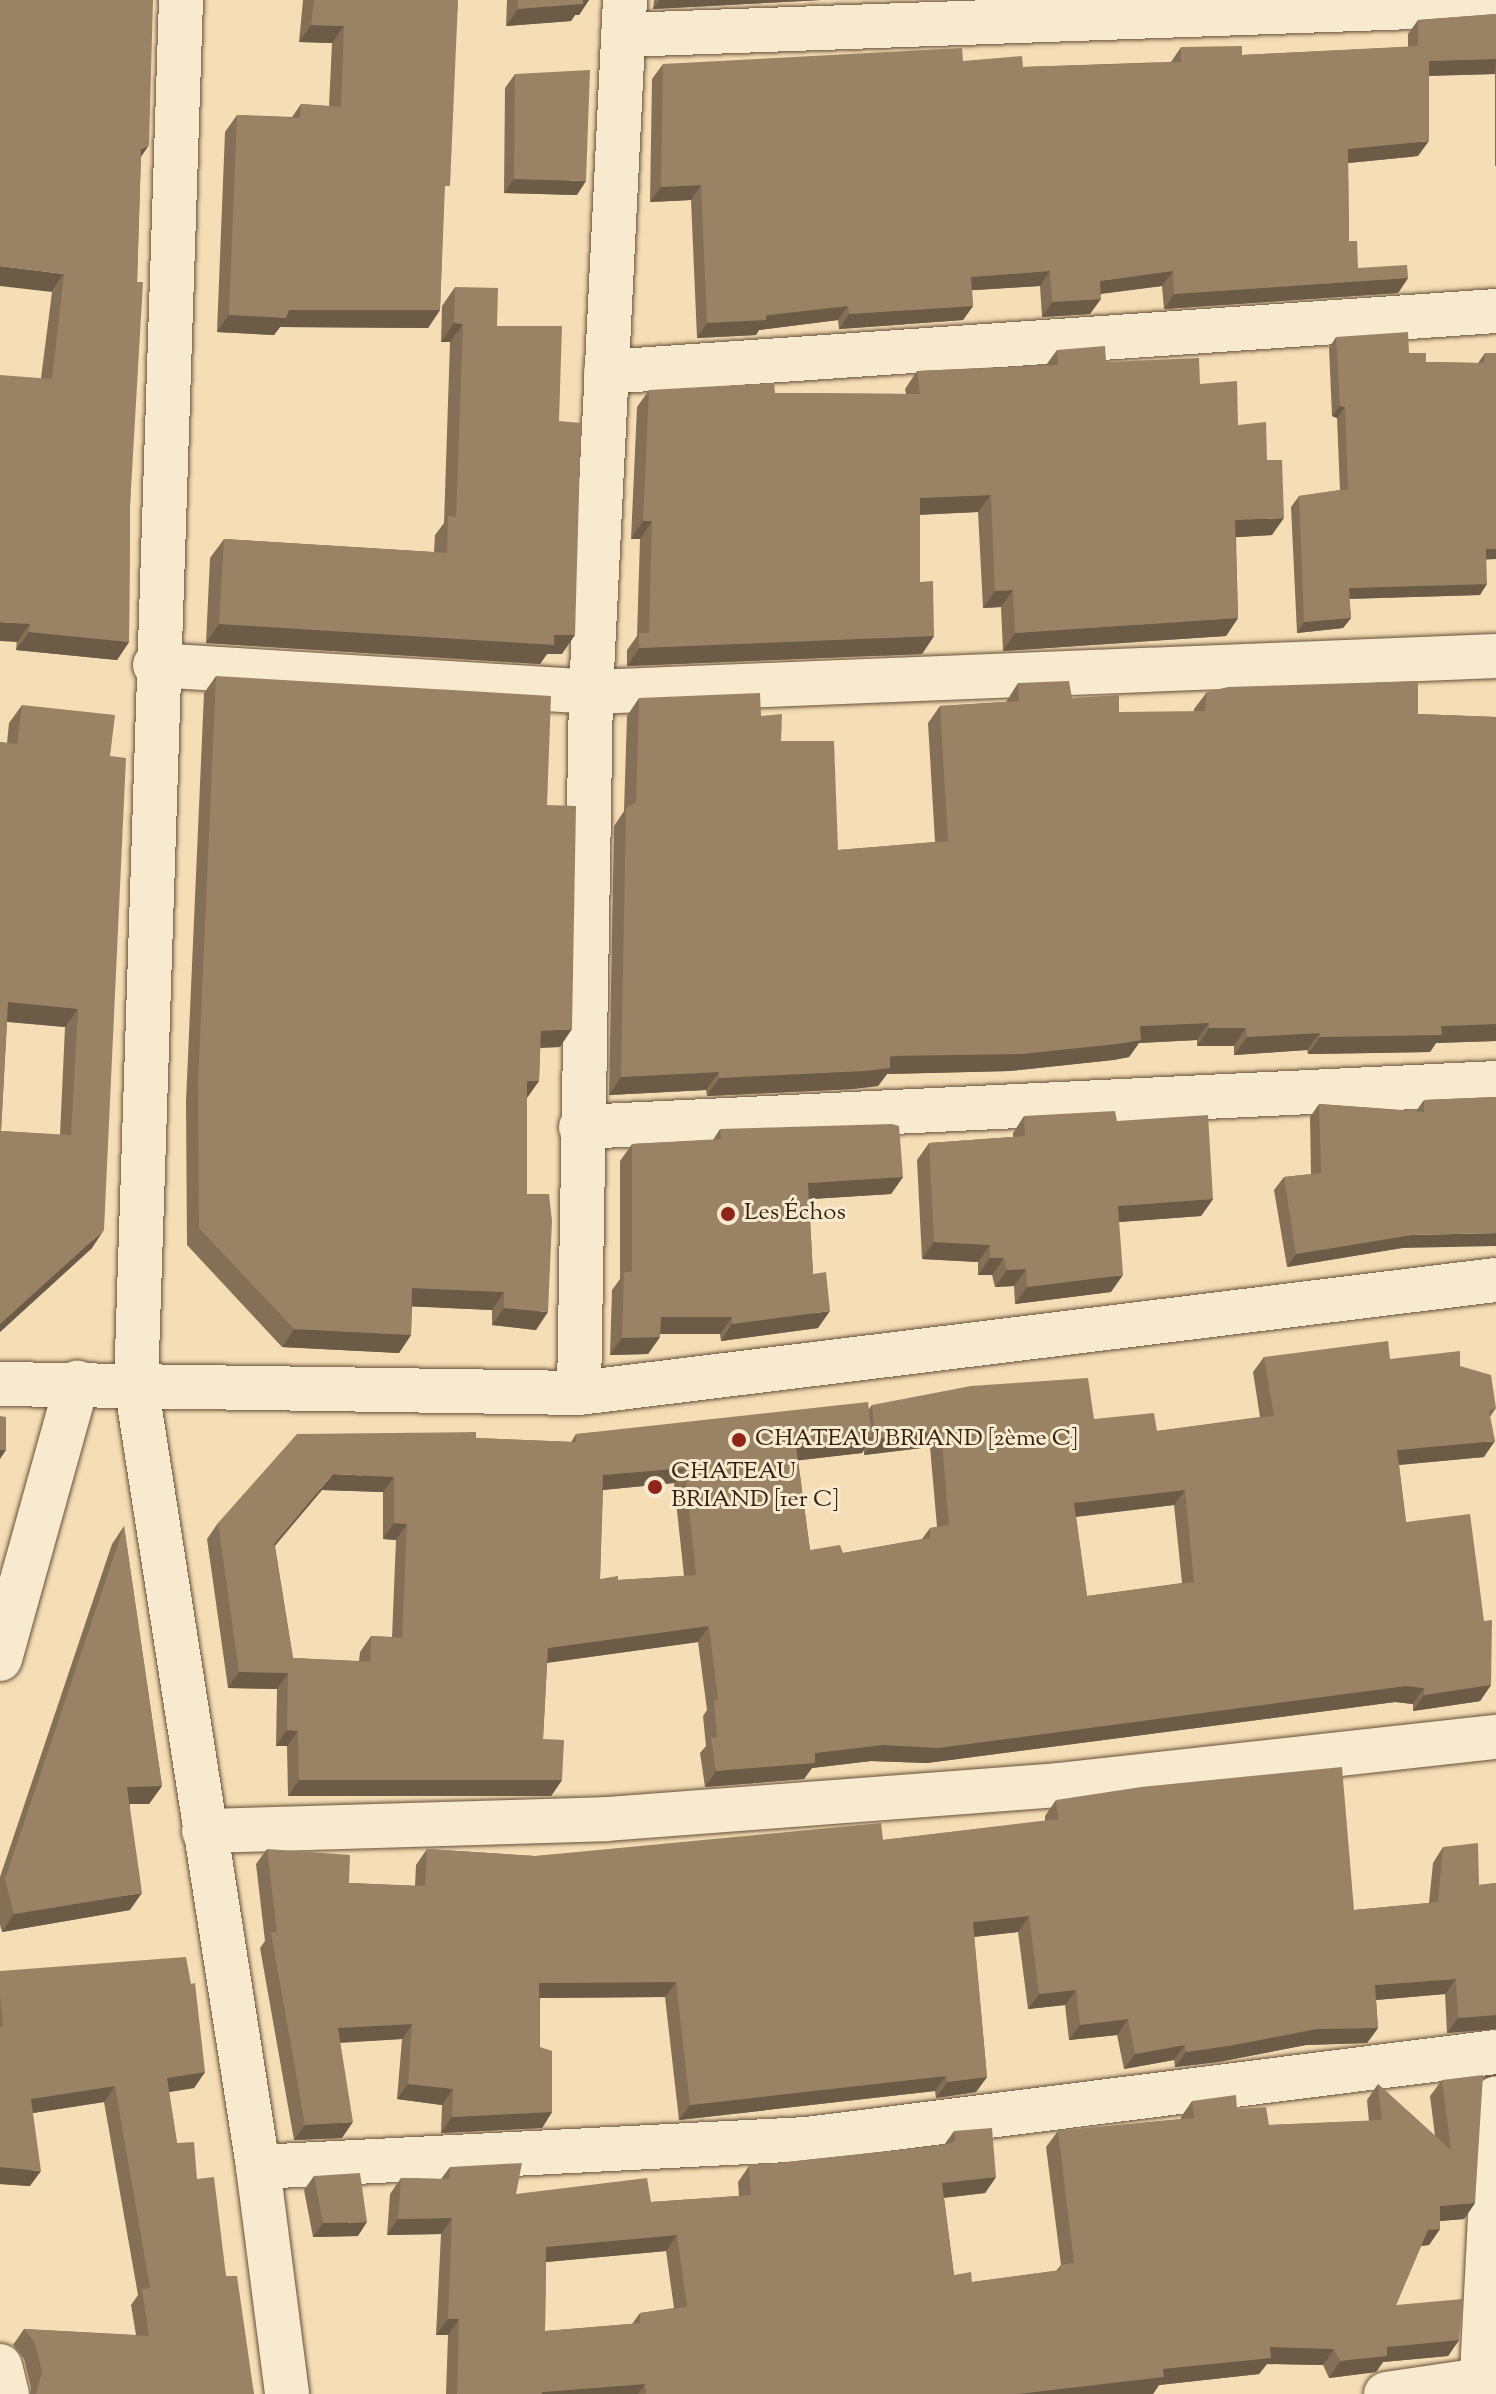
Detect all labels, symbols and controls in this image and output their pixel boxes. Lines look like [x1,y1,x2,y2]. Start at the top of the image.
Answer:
place label: Les Échos [744,1200,846,1228]
marker: Les Échos [719,1205,737,1223]
place label: CHATEAU BRIAND [2ème C] [755,1426,1078,1454]
marker: CHATEAU BRIAND [2ème C] [730,1431,748,1449]
place label: CHATEAU BRIAND [1er C] [671,1459,839,1515]
marker: CHATEAU BRIAND [1er C] [646,1478,664,1496]

